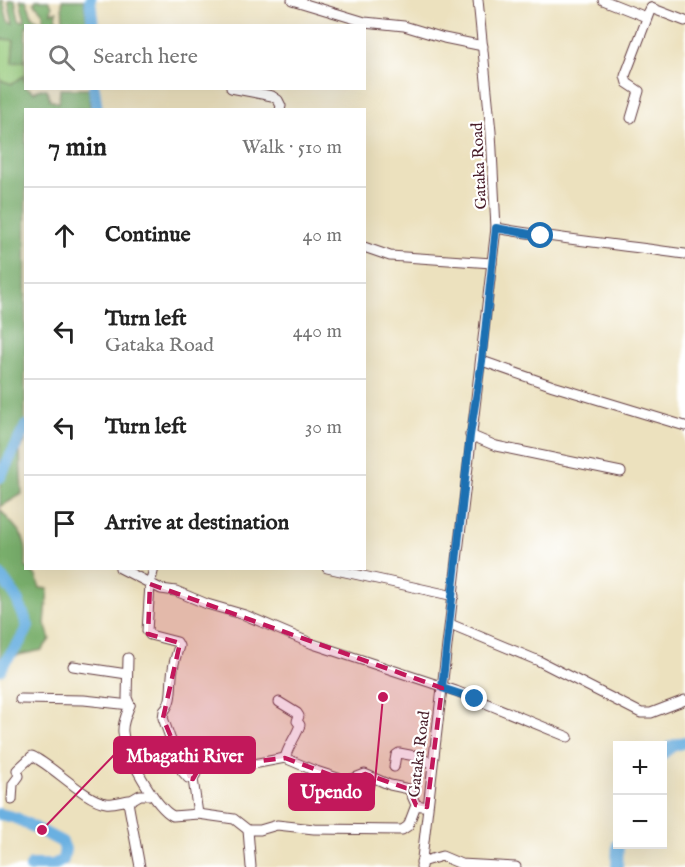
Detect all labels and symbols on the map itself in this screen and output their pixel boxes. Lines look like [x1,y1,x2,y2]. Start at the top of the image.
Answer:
street label: Gataka Road [468,121,492,210]
route start [527,222,553,248]
route end [461,685,487,711]
street label: Gataka Road [405,709,435,799]
callout: Mbagathi River [114,737,255,773]
text: Mbagathi River [126,746,244,769]
callout: Upendo [289,774,374,810]
text: Upendo [299,782,362,805]

